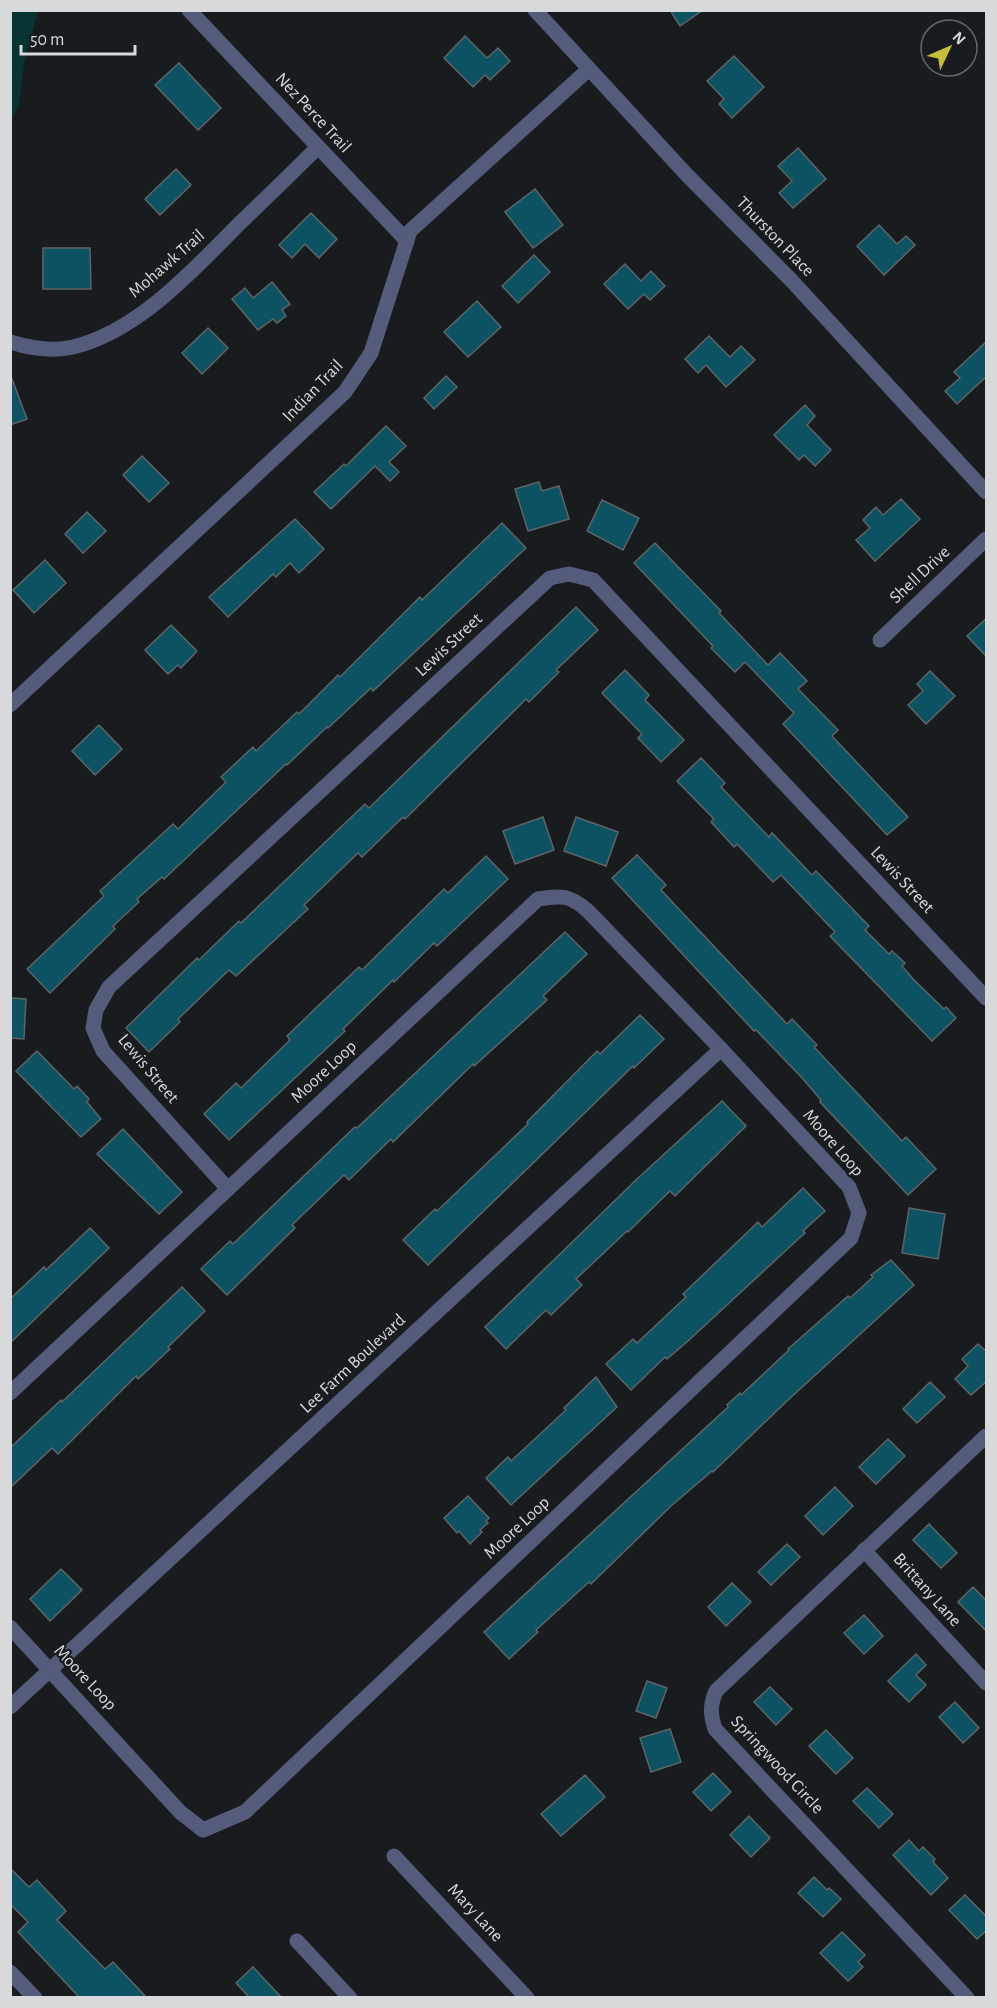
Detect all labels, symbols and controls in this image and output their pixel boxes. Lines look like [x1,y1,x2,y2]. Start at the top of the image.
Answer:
scale bar [21,18,135,56]
north arrow [919,18,979,78]
text: N [949,29,969,48]
text: 50 m [30,31,64,49]
street label: Nez Perce Trail [272,70,354,156]
street label: Thurston Place [733,194,817,280]
street label: Mohawk Trail [126,226,208,302]
street label: Indian Trail [279,357,347,425]
street label: Shell Drive [886,543,954,607]
street label: Lewis Street [412,610,486,680]
street label: Lewis Street [867,843,937,917]
street label: Lewis Street [114,1031,182,1107]
street label: Moore Loop [288,1037,360,1107]
street label: Moore Loop [799,1106,867,1180]
street label: Lee Farm Boulevard [297,1311,409,1417]
street label: Moore Loop [481,1493,553,1563]
street label: Brittany Lane [890,1550,964,1630]
street label: Moore Loop [50,1642,120,1714]
street label: Springwood Circle [727,1713,827,1817]
street label: Mary Lane [444,1881,506,1945]

